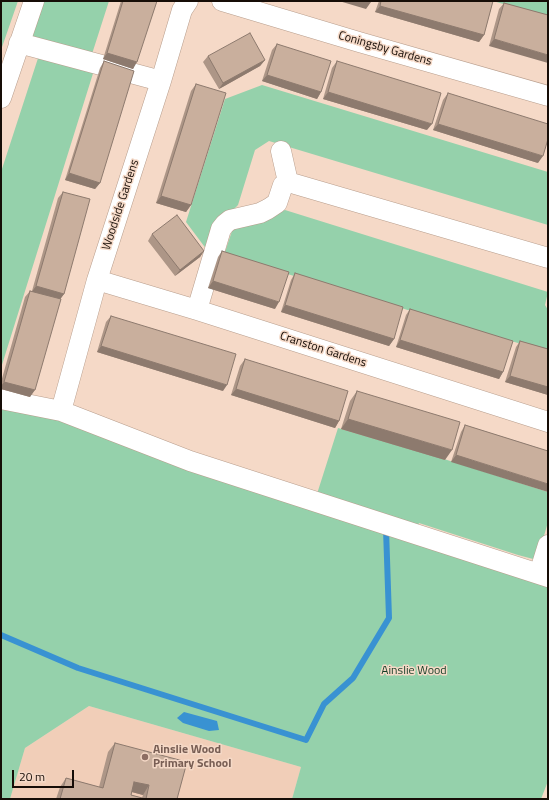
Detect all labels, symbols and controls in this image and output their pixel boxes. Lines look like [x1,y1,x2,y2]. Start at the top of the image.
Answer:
street label: Coningsby Gardens [337,29,433,69]
street label: Woodside Gardens [100,158,142,252]
street label: Cranston Gardens [278,329,368,371]
park label: Ainslie Wood [381,664,447,678]
place label: Ainslie Wood Primary School [153,743,231,771]
marker: Ainslie Wood Primary School [140,752,150,762]
scale bar [14,762,76,788]
text: 20 m [19,767,45,786]

